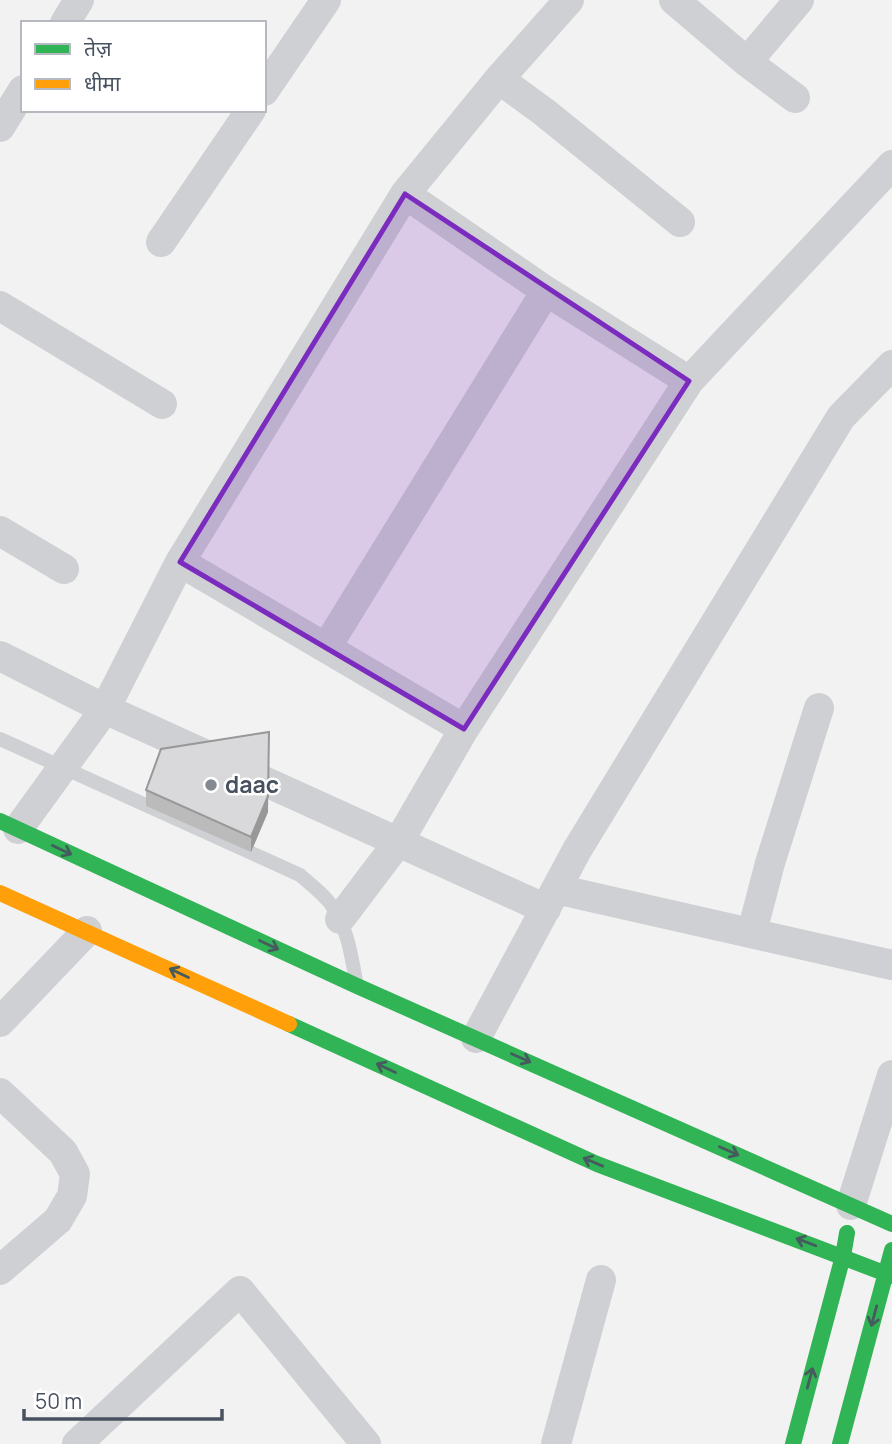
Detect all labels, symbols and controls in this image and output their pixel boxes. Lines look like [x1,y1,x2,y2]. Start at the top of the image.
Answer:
legend [21,21,266,112]
text: तेज़ [84,34,112,62]
text: धीमा [84,69,121,97]
place label: daac [225,768,279,800]
marker: daac [203,777,219,793]
one-way arrow [51,844,72,857]
one-way arrow [257,939,279,952]
one-way arrow [169,966,190,979]
one-way arrow [510,1052,531,1066]
one-way arrow [376,1060,397,1074]
one-way arrow [717,1145,739,1158]
one-way arrow [583,1155,604,1168]
one-way arrow [795,1235,817,1248]
one-way arrow [867,1304,880,1327]
one-way arrow [804,1367,817,1390]
scale bar [24,1378,222,1422]
text: 50 m [35,1387,82,1415]

